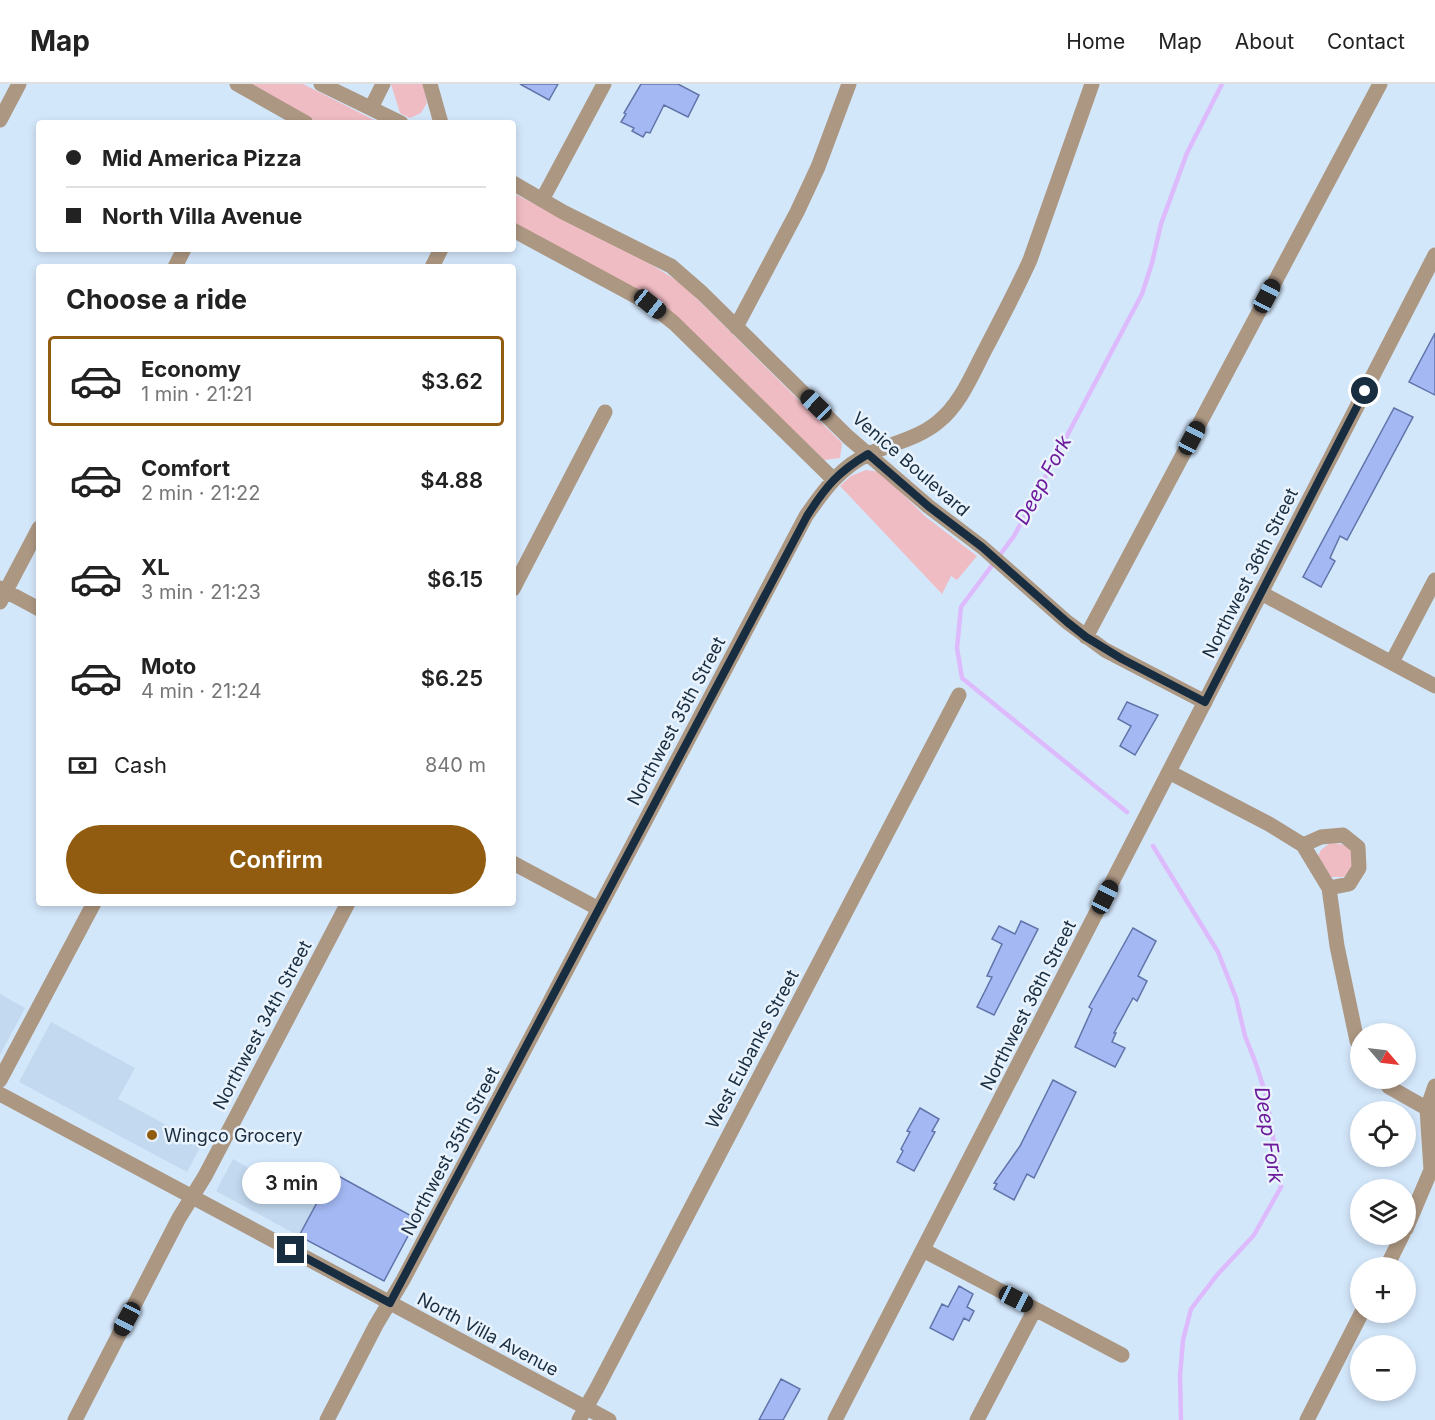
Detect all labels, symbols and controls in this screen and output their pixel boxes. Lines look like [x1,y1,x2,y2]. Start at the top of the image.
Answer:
text: Map [30,24,90,58]
text: Home [1066,29,1125,54]
text: Map [1158,29,1202,54]
text: About [1235,29,1294,54]
text: Contact [1327,29,1405,54]
text: Mid America Pizza [102,145,302,171]
text: North Villa Avenue [102,203,302,229]
car [1251,276,1283,316]
text: Choose a ride [66,283,247,316]
car [630,286,670,322]
icon: car [69,354,123,408]
text: Economy [141,356,241,382]
text: $3.62 [421,368,483,394]
route start [1351,377,1378,404]
text: 1 min · 21:21 [141,382,252,406]
car [797,386,835,424]
street label: Venice Boulevard [848,407,974,521]
car [1176,418,1208,458]
water label: Deep Fork [1010,431,1077,529]
icon: car [69,453,123,507]
text: Comfort [141,455,230,481]
text: $4.88 [420,467,483,493]
text: 2 min · 21:22 [141,481,261,505]
street label: Northwest 36th Street [1198,484,1302,662]
icon: car [69,552,123,606]
text: XL [141,554,170,580]
text: $6.15 [427,566,483,592]
text: 3 min · 21:23 [141,580,261,604]
street label: Northwest 35th Street [623,633,729,809]
icon: car [69,651,123,705]
text: Moto [141,653,196,679]
text: $6.25 [421,665,483,691]
text: 4 min · 21:24 [141,679,262,703]
icon: cash [66,749,99,782]
text: Cash [114,752,167,778]
text: 840 m [425,753,486,777]
button: Confirm [66,825,486,894]
car [1089,877,1121,917]
street label: Northwest 36th Street [976,916,1080,1094]
street label: Northwest 34th Street [208,937,316,1113]
street label: West Eubanks Street [701,966,803,1132]
north arrow [1350,1023,1416,1089]
map controls [1350,1023,1416,1401]
street label: Northwest 35th Street [397,1063,503,1239]
water label: Deep Fork [1250,1085,1289,1186]
button: locate [1350,1101,1416,1167]
place label: Wingco Grocery [164,1125,303,1146]
marker: Wingco Grocery [145,1128,159,1142]
callout: 3 min [242,1163,340,1205]
text: 3 min [265,1171,318,1195]
button: layers [1350,1179,1416,1245]
route end [277,1236,304,1263]
button: + [1350,1257,1416,1323]
car [996,1283,1036,1315]
street label: North Villa Avenue [414,1288,562,1380]
car [111,1299,143,1339]
button: − [1350,1335,1416,1401]

